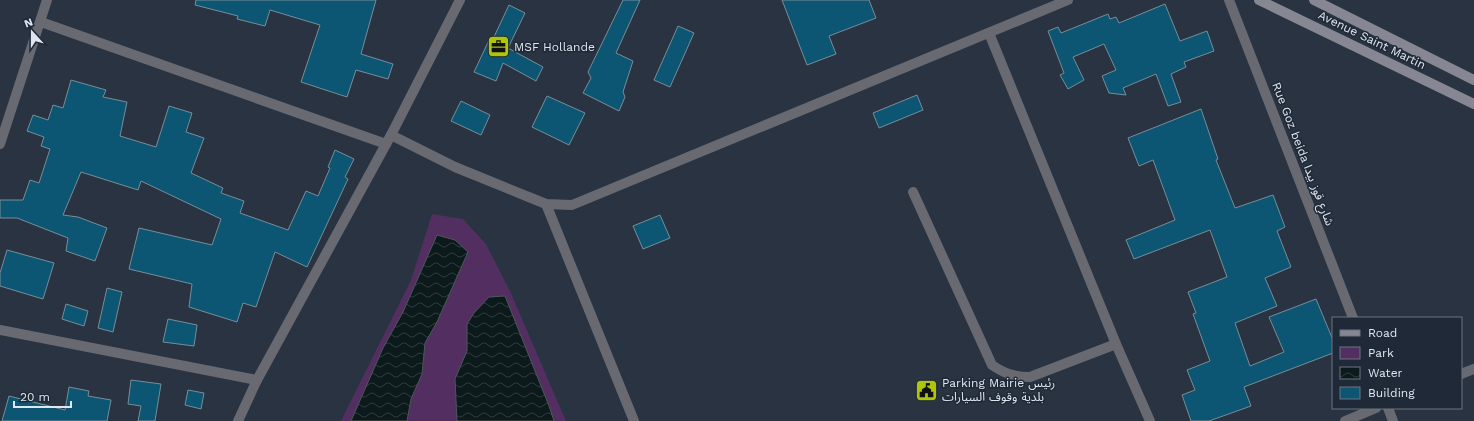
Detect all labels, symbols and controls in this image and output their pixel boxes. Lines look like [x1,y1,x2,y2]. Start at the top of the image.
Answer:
street label: Avenue Saint Martin [1316,8,1428,72]
north arrow [12,12,52,52]
text: N [22,16,35,31]
office icon: MSF Hollande [485,34,511,60]
place label: MSF Hollande [514,40,595,54]
street label: Rue Goz beida شارع قوز بيدا [1267,80,1337,228]
legend [1332,317,1462,409]
text: Road [1368,326,1397,340]
text: Park [1368,346,1394,360]
text: Water [1368,366,1403,380]
place label: Parking Mairie رئيس بلدية وقوف السيارات [942,376,1055,404]
public building icon: Parking Mairie رئيس بلدية وقوف السيارات [914,377,940,403]
scale bar [14,383,71,409]
text: Building [1368,386,1415,400]
text: 20 m [20,390,50,404]

